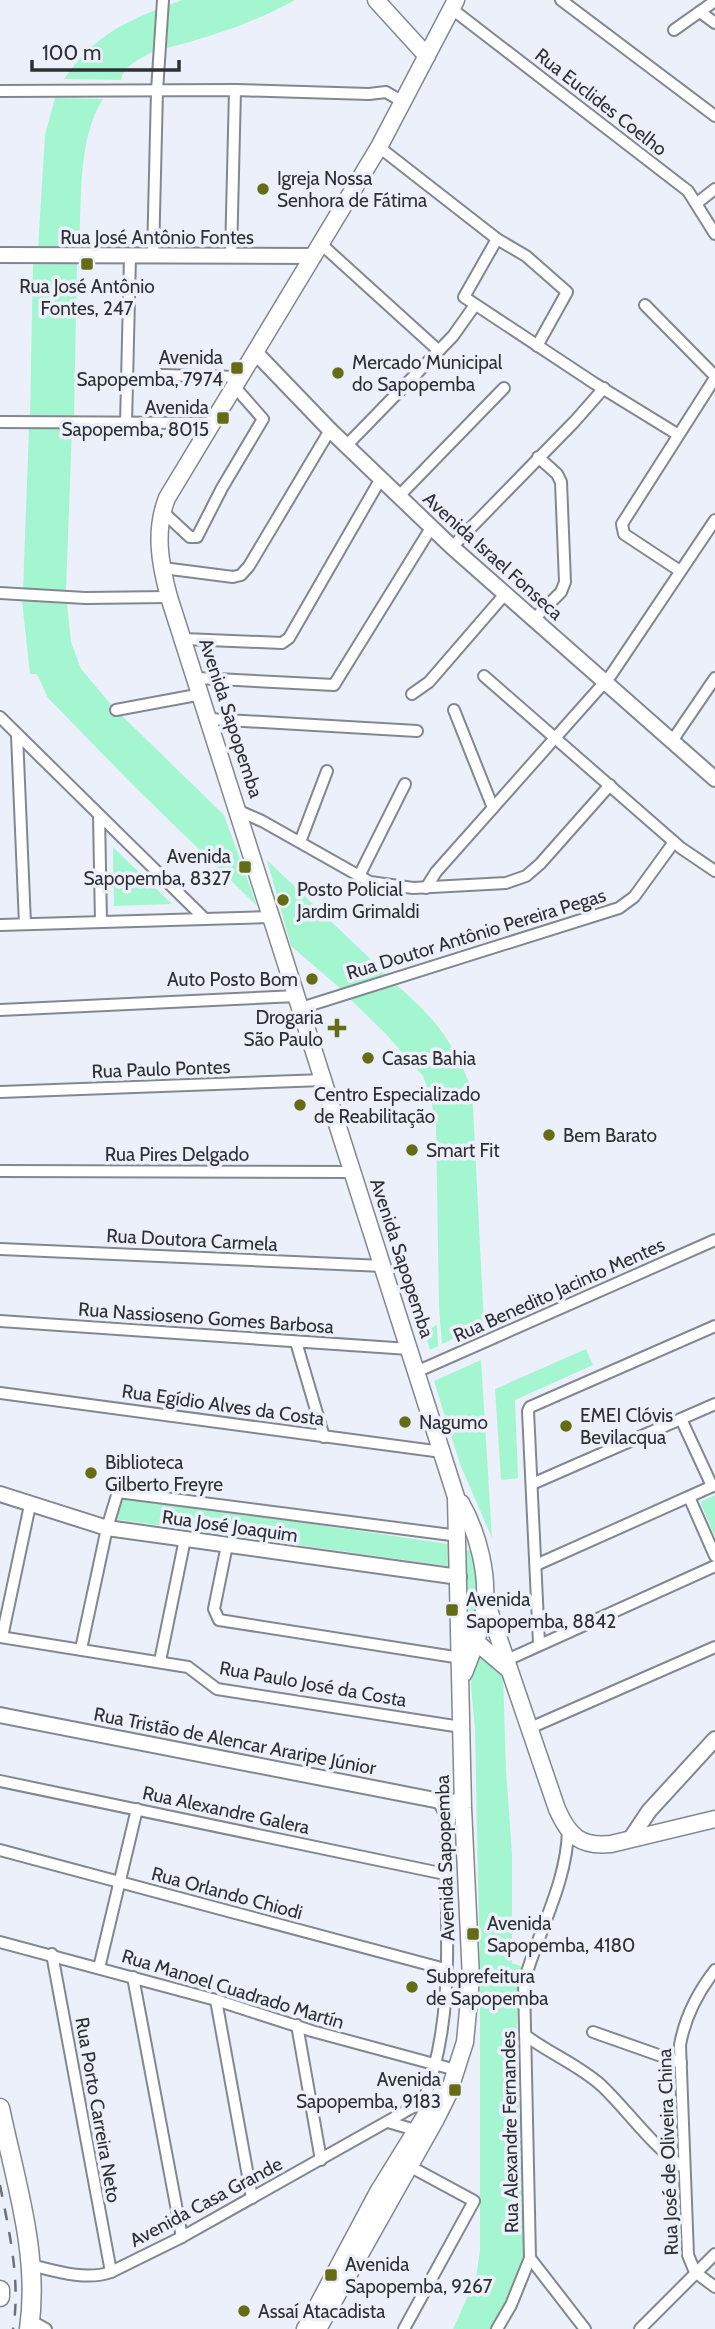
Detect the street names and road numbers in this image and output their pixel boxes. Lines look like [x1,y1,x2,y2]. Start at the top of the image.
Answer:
street label: Rua Euclides Coelho [530,43,672,161]
street label: Rua José Antônio Fontes [60,226,254,249]
street label: Avenida Israel Fonseca [418,487,568,625]
street label: Avenida Sapopemba [194,635,268,801]
street label: Rua Doutor Antônio Pereira Pegas [344,883,609,984]
street label: Rua Paulo Pontes [91,1055,231,1083]
street label: Rua Pires Delgado [105,1143,249,1166]
street label: Avenida Sapopemba [365,1175,439,1341]
street label: Rua Doutora Carmela [106,1224,278,1256]
street label: Rua Benedito Jacinto Mentes [450,1233,668,1347]
street label: Rua Nassioseno Gomes Barbosa [77,1298,335,1338]
street label: Rua Egídio Alves da Costa [120,1379,326,1431]
street label: Rua José Joaquim [161,1505,299,1547]
street label: Rua Paulo José da Costa [218,1656,408,1712]
street label: Rua Tristão de Alencar Araripe Júnior [92,1702,378,1780]
street label: Avenida Sapopemba [431,1774,459,1942]
street label: Rua Alexandre Galera [140,1781,312,1839]
street label: Rua Orlando Chiodi [149,1862,305,1924]
street label: Rua Manoel Cuadrado Martín [119,1944,347,2034]
street label: Rua Porto Carreira Neto [70,2015,126,2205]
street label: Rua Alexandre Fernandes [497,2030,523,2233]
street label: Rua José de Oliveira China [653,2048,683,2256]
street label: Avenida Casa Grande [126,2152,286,2252]

